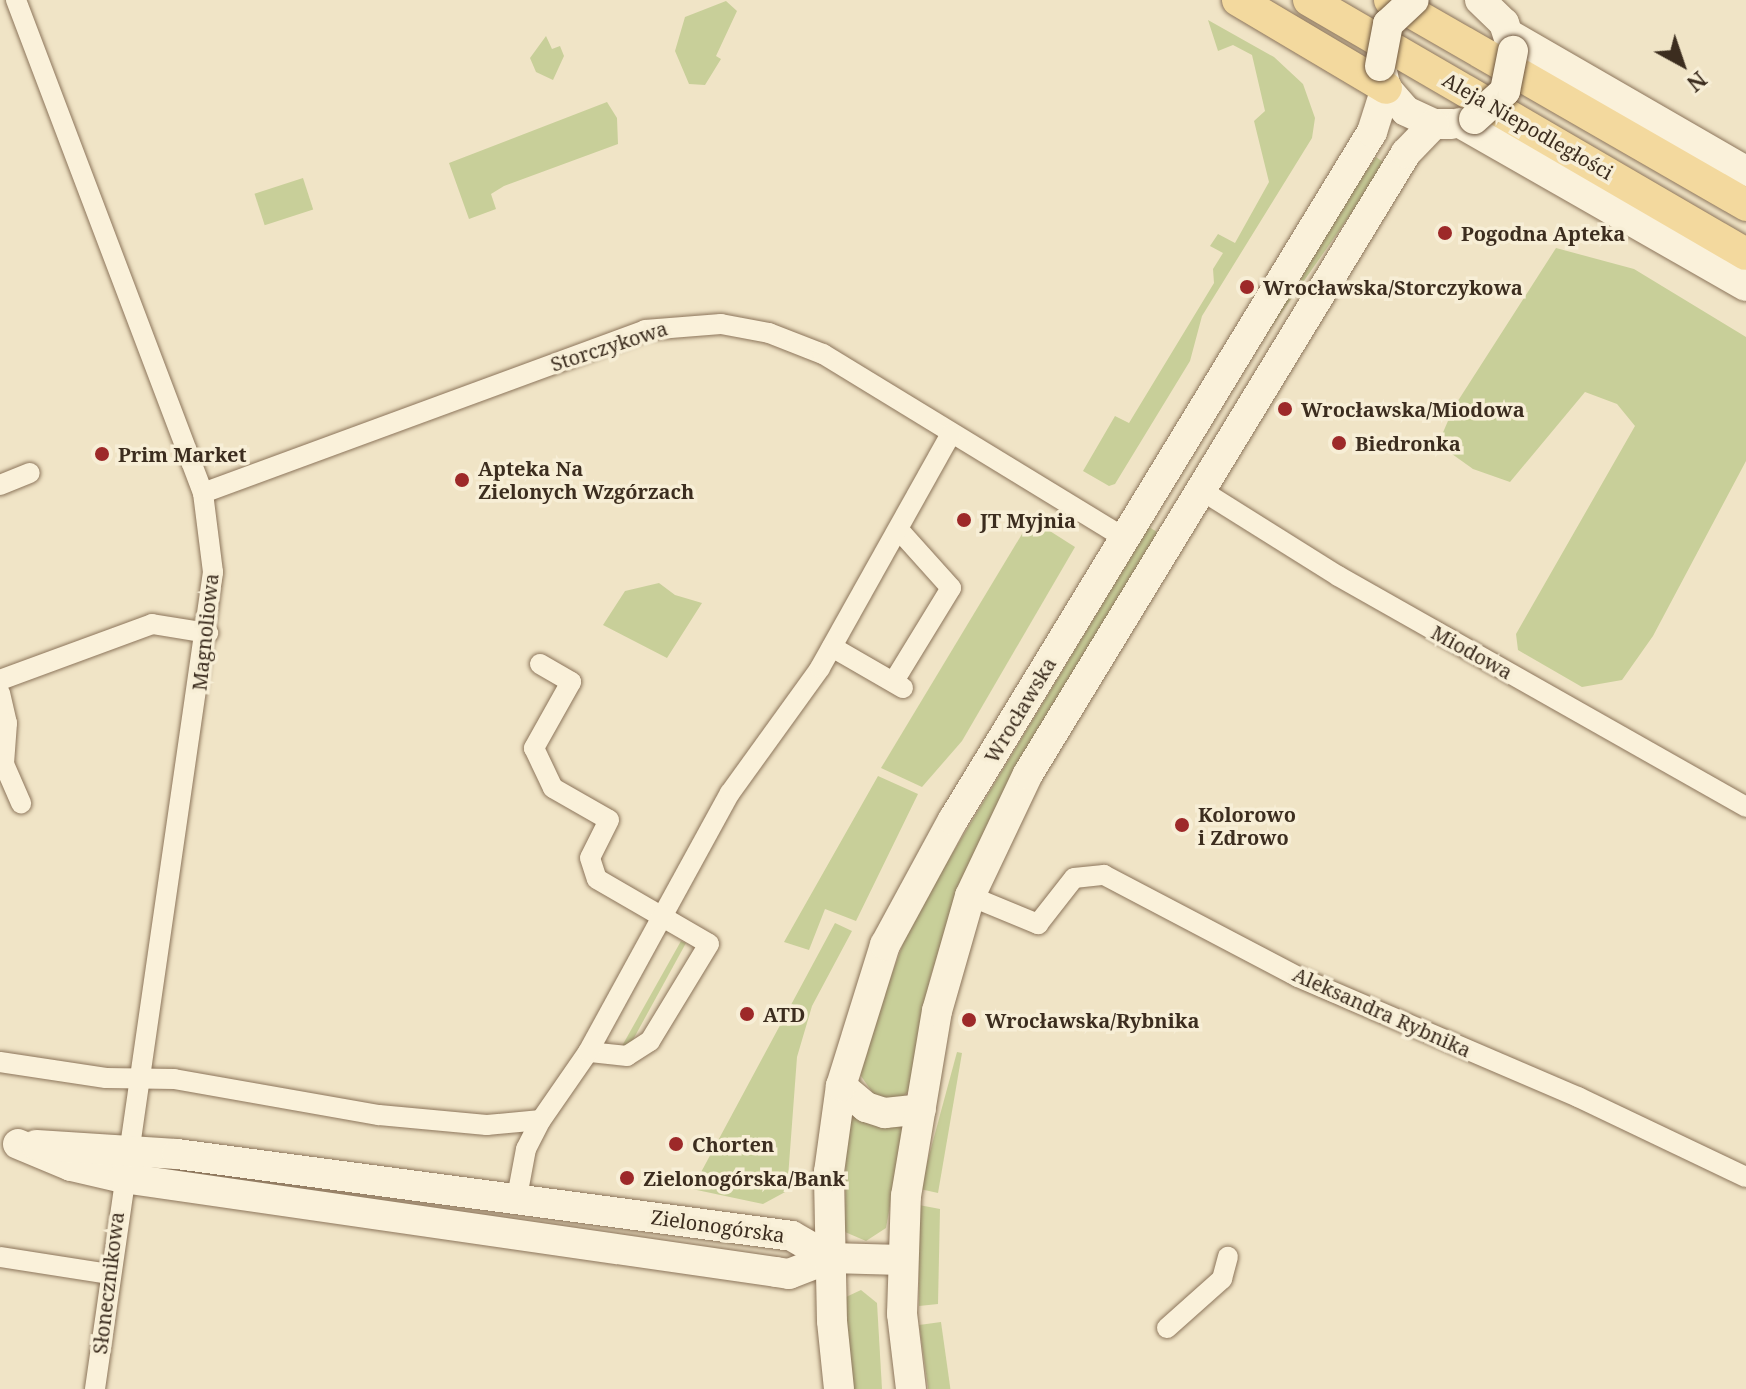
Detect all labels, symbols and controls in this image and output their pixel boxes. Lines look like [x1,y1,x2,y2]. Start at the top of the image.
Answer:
north arrow [1642,24,1722,104]
text: N [1681,65,1714,99]
street label: Aleja Niepodległości [1438,67,1618,185]
place label: Pogodna Apteka [1461,221,1625,245]
marker: Pogodna Apteka [1436,224,1454,242]
place label: Wrocławska/Storczykowa [1263,275,1523,299]
marker: Wrocławska/Storczykowa [1238,278,1256,296]
street label: Storczykowa [547,316,671,376]
place label: Wrocławska/Miodowa [1301,397,1525,421]
marker: Wrocławska/Miodowa [1276,400,1294,418]
place label: Biedronka [1355,431,1461,455]
marker: Biedronka [1330,434,1348,452]
place label: Prim Market [118,442,247,466]
marker: Prim Market [93,445,111,463]
place label: Apteka Na Zielonych Wzgórzach [478,456,694,503]
marker: Apteka Na Zielonych Wzgórzach [453,471,471,489]
place label: JT Myjnia [980,508,1076,532]
marker: JT Myjnia [955,511,973,529]
street label: Magnoliowa [187,572,223,692]
street label: Miodowa [1427,620,1517,684]
street label: Wrocławska [979,653,1061,767]
place label: Kolorowo i Zdrowo [1198,802,1296,849]
marker: Kolorowo i Zdrowo [1173,816,1191,834]
street label: Aleksandra Rybnika [1289,962,1475,1062]
place label: ATD [763,1002,805,1026]
marker: ATD [738,1005,756,1023]
place label: Wrocławska/Rybnika [985,1008,1199,1032]
marker: Wrocławska/Rybnika [960,1011,978,1029]
place label: Chorten [692,1132,774,1156]
marker: Chorten [667,1135,685,1153]
place label: Zielonogórska/Bank [643,1166,845,1190]
marker: Zielonogórska/Bank [618,1169,636,1187]
street label: Zielonogórska [650,1205,786,1247]
street label: Słonecznikowa [87,1210,129,1356]

